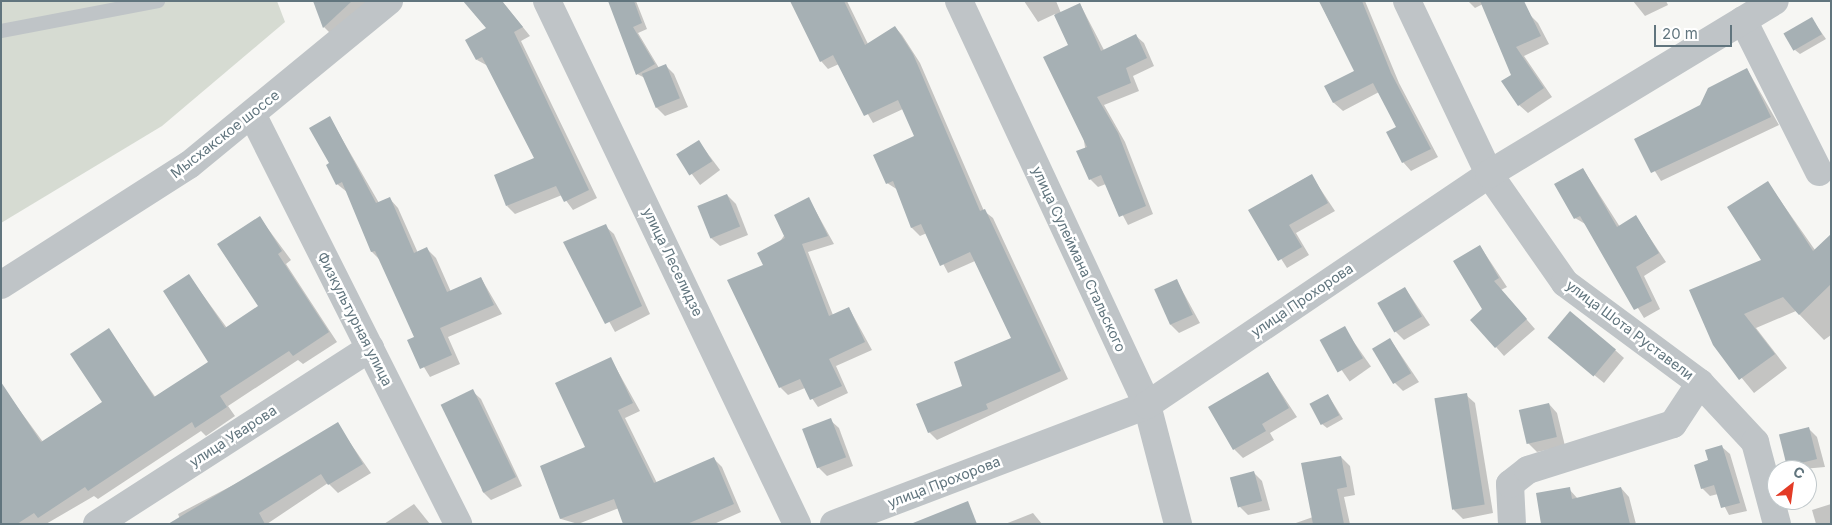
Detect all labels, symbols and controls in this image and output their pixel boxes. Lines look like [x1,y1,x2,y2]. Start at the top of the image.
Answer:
scale bar [1657,15,1734,47]
text: 20 m [1662,24,1698,43]
street label: Мысхакское шоссе [167,86,283,182]
street label: улица Сулеймана Стальского [1029,164,1129,354]
street label: улица Леселидзе [639,205,707,319]
street label: Физкультурная улица [314,249,396,389]
street label: улица Прохорова [1248,260,1356,340]
street label: улица Шота Руставели [1563,277,1697,383]
street label: улица Уварова [186,402,280,470]
street label: улица Прохорова [885,453,1003,511]
north arrow [1767,460,1817,510]
text: С [1791,462,1808,482]

